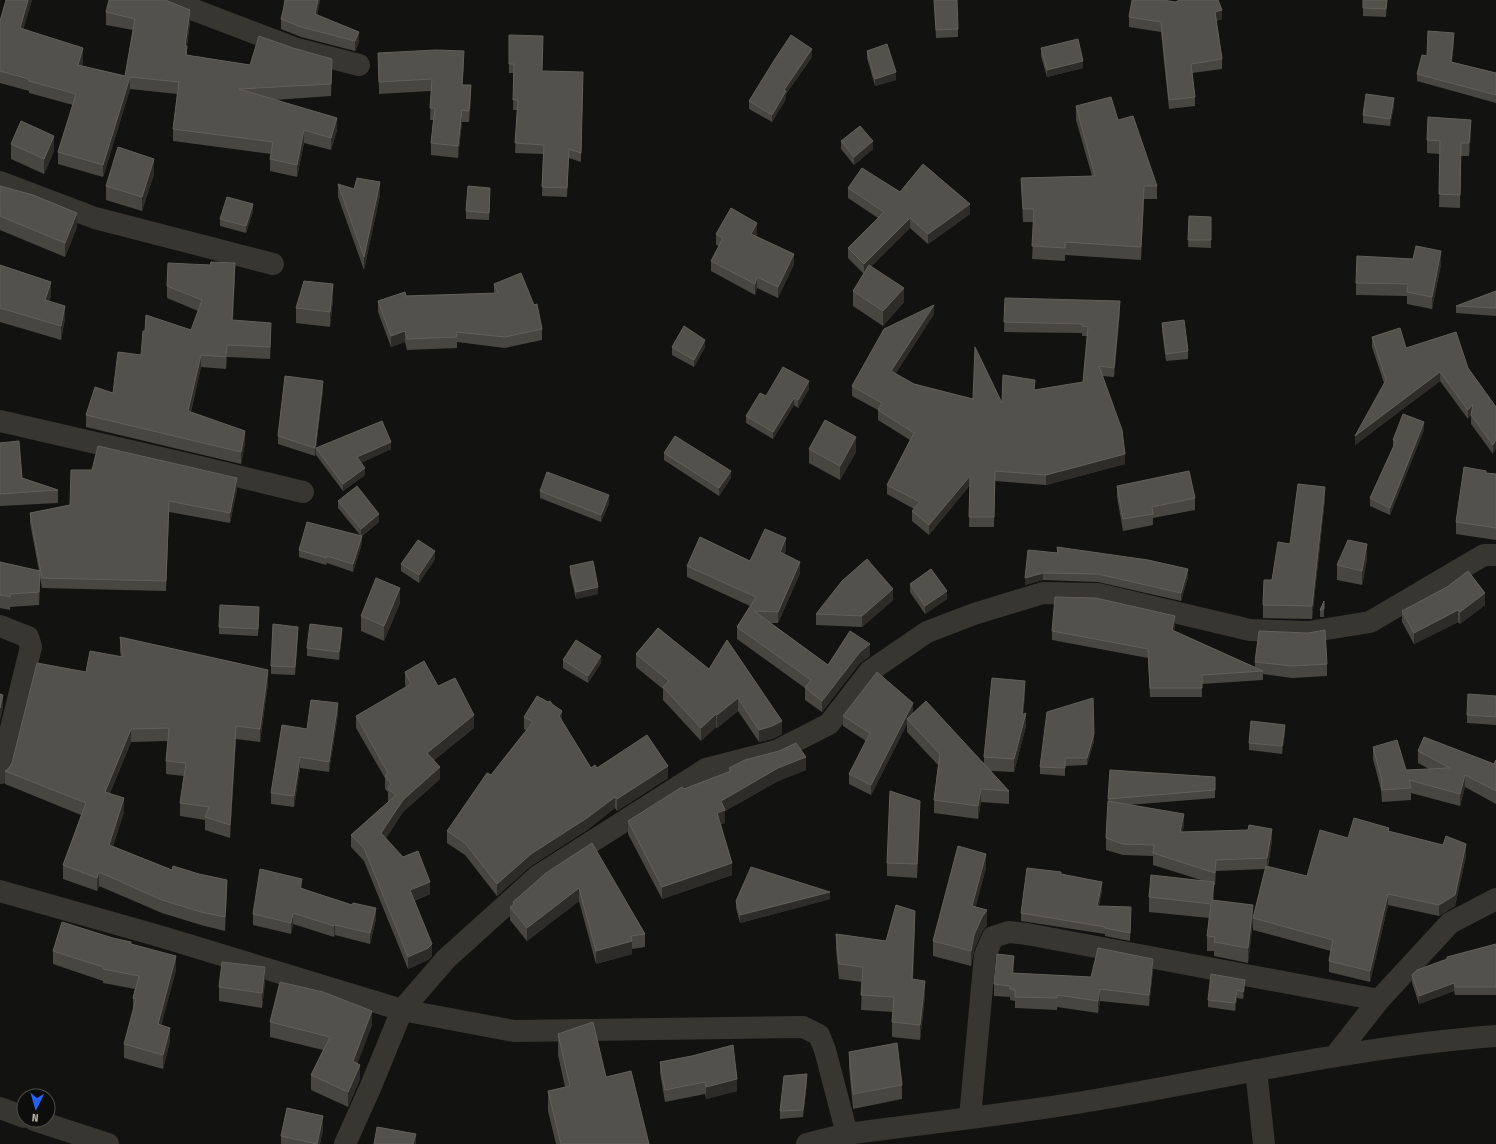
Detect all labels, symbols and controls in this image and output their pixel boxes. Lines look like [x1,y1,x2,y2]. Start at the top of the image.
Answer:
north arrow [16,1088,56,1128]
text: N [31,1111,39,1124]

